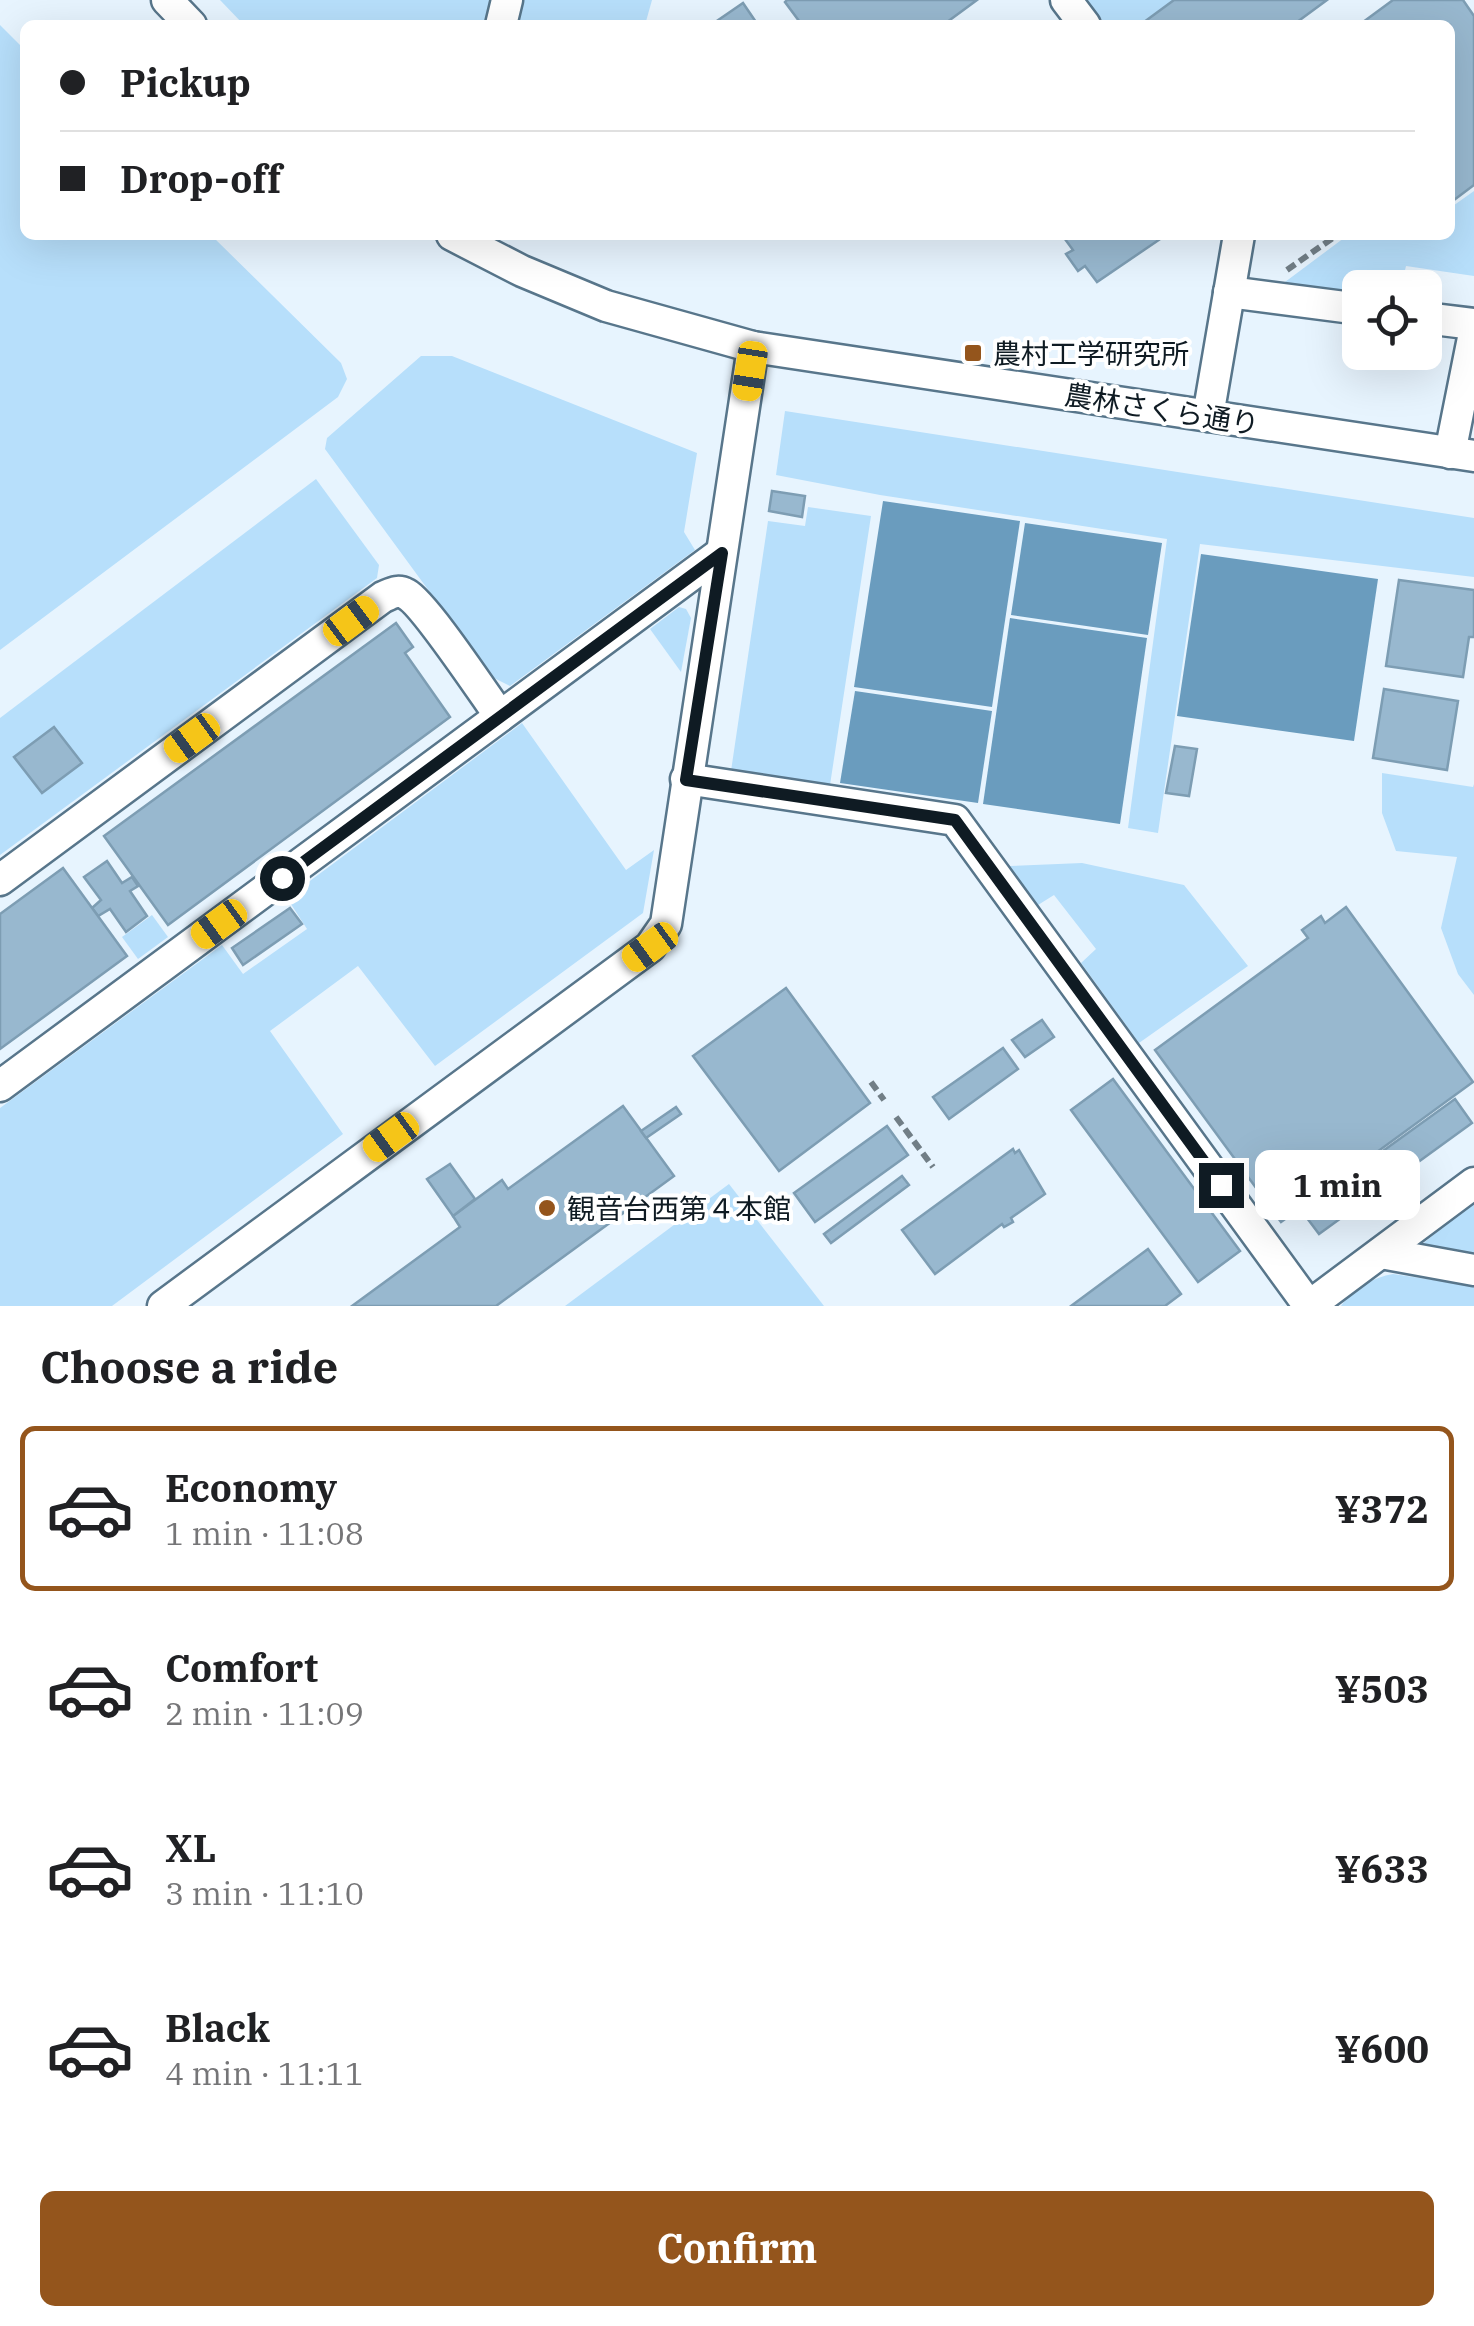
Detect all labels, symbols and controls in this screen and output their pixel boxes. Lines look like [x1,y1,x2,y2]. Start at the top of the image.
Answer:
text: Pickup [120,58,251,107]
text: Drop-off [120,154,282,203]
map controls [1342,270,1442,370]
button: locate [1342,270,1442,370]
place label: 農村工学研究所 [993,335,1189,372]
car [730,339,770,403]
marker: 農村工学研究所 [962,342,984,364]
street label: 農林さくら通り [1062,375,1262,443]
car [318,591,384,651]
car [159,708,225,768]
route start [260,856,305,901]
car [186,894,252,954]
car [617,917,683,977]
car [358,1107,424,1167]
callout: 1 min [1256,1150,1421,1220]
route end [1199,1163,1244,1208]
text: 1 min [1293,1164,1382,1206]
place label: 観音台西第４本館 [567,1190,791,1227]
marker: 観音台西第４本館 [536,1197,558,1219]
text: Choose a ride [40,1337,338,1395]
text: Economy [165,1463,337,1512]
icon: car [45,1464,135,1554]
text: ¥372 [1335,1484,1429,1533]
text: 1 min · 11:08 [165,1512,364,1554]
text: Comfort [165,1643,318,1692]
icon: car [45,1644,135,1734]
text: ¥503 [1335,1664,1429,1713]
text: 2 min · 11:09 [165,1692,364,1734]
text: XL [165,1823,216,1872]
icon: car [45,1824,135,1914]
text: ¥633 [1335,1844,1429,1893]
text: 3 min · 11:10 [165,1872,364,1914]
text: Black [165,2003,270,2052]
icon: car [45,2004,135,2094]
text: ¥600 [1335,2024,1429,2073]
text: 4 min · 11:11 [165,2052,364,2094]
button: Confirm [40,2191,1434,2306]

